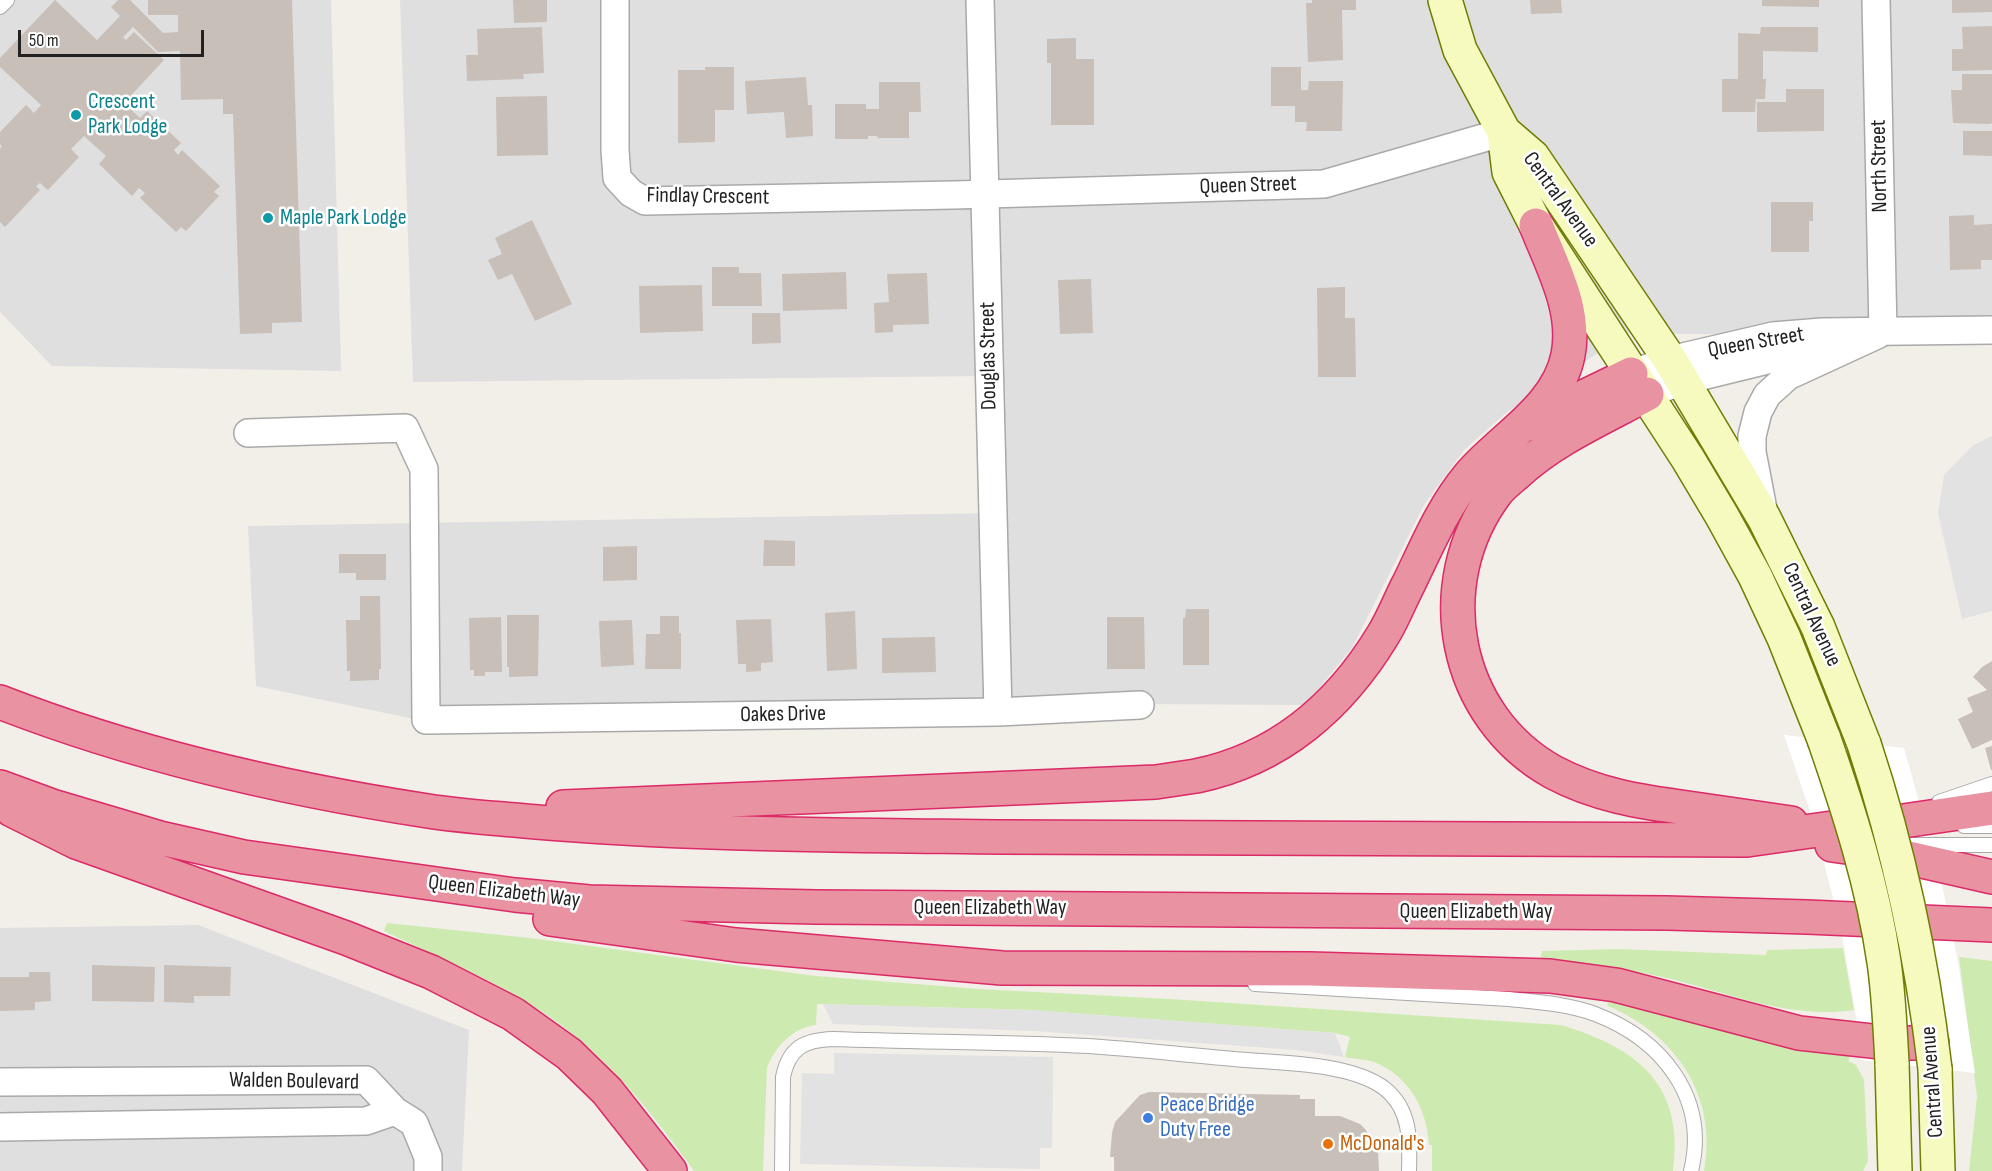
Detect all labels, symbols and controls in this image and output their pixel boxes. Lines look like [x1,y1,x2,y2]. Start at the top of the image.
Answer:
scale bar [21,18,207,56]
text: 50 m [29,30,59,51]
place label: Crescent Park Lodge [88,89,167,140]
marker: Crescent Park Lodge [69,108,83,122]
street label: North Street [1866,119,1894,213]
street label: Central Avenue [1517,147,1603,253]
street label: Queen Street [1199,171,1297,201]
street label: Findlay Crescent [646,183,770,211]
place label: Maple Park Lodge [280,205,406,231]
marker: Maple Park Lodge [261,211,275,225]
street label: Douglas Street [975,302,1003,410]
street label: Queen Street [1706,322,1806,364]
street label: Central Avenue [1775,559,1847,671]
street label: Oakes Drive [740,701,826,729]
street label: Queen Elizabeth Way [427,870,581,914]
street label: Queen Elizabeth Way [914,895,1066,921]
street label: Queen Elizabeth Way [1400,899,1552,925]
street label: Central Avenue [1916,1026,1950,1138]
street label: Walden Boulevard [229,1068,359,1096]
place label: Peace Bridge Duty Free [1160,1092,1255,1144]
marker: Peace Bridge Duty Free [1141,1111,1155,1125]
place label: McDonald's [1340,1131,1424,1157]
marker: McDonald's [1321,1137,1335,1151]

